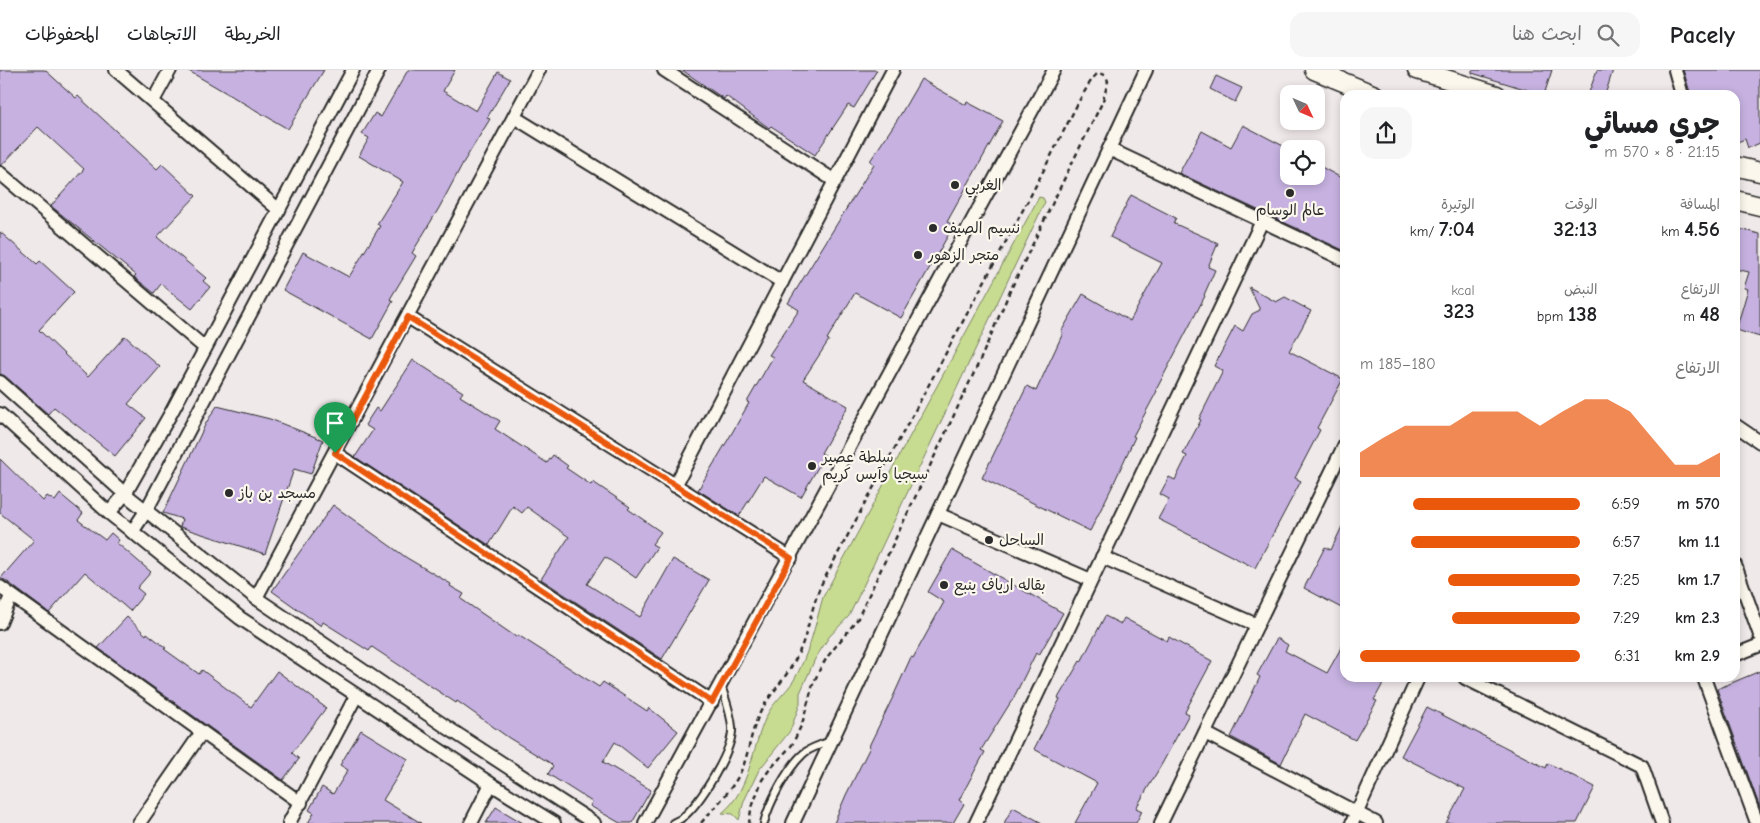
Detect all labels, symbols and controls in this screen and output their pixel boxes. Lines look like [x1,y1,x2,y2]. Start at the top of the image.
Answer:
search box [1290,12,1640,57]
icon: search [1594,21,1622,49]
text: Pacely [1670,21,1735,49]
text: ابحث هنا [1512,23,1582,45]
text: المحفوظات [25,24,99,45]
text: الاتجاهات [127,24,197,45]
text: الخريطة [225,24,281,45]
north arrow [1280,85,1325,130]
map controls [1280,85,1325,185]
button: share [1360,107,1412,159]
text: جري مسائي [1584,108,1720,140]
button: locate [1280,140,1325,185]
text: 21:15 · 8 × 570 m [1604,143,1720,161]
place label: الغربي [965,176,1002,198]
marker: الغربي [949,179,961,191]
marker: عالم الوسام [1284,187,1296,199]
text: الوتيرة [1441,196,1475,213]
text: الوقت [1565,196,1597,213]
text: المسافة [1680,196,1720,213]
place label: عالم الوسام [1256,201,1324,221]
text: 7:04 [1439,217,1475,241]
text: 32:13 [1554,217,1597,241]
text: 4.56 [1684,217,1720,241]
place label: نسيم الصيف [943,219,1020,240]
marker: نسيم الصيف [927,222,939,234]
text: /km [1410,223,1439,240]
text: km [1661,223,1684,240]
place label: متجر الزهور [927,246,999,264]
marker: متجر الزهور [912,249,924,261]
text: النبض [1564,281,1597,298]
text: الارتفاع [1681,281,1720,298]
text: kcal [1451,282,1475,299]
text: 323 [1444,299,1475,323]
text: 138 [1568,302,1597,326]
text: 48 [1699,302,1720,326]
text: bpm [1537,308,1568,325]
text: m [1683,308,1699,325]
text: 180–185 m [1360,355,1436,373]
text: الارتفاع [1675,359,1720,377]
pin [314,402,356,453]
icon: arrive [321,409,349,437]
place label: سلطة عصير سيجيا وآيس كريم [820,448,928,486]
marker: سلطة عصير سيجيا وآيس كريم [806,460,818,472]
place label: مسجد بن باز [238,484,316,502]
marker: مسجد بن باز [223,487,235,499]
text: 6:59 [1611,495,1640,513]
text: 570 m [1677,495,1720,513]
place label: الساحل [999,531,1044,549]
text: 6:57 [1612,533,1640,551]
text: 1.1 km [1678,533,1720,551]
marker: الساحل [983,534,995,546]
text: 7:25 [1612,571,1640,589]
text: 1.7 km [1677,571,1720,589]
place label: بقاله ارياف ينبع [954,576,1046,596]
marker: بقاله ارياف ينبع [938,579,950,591]
text: 7:29 [1613,609,1640,627]
text: 2.3 km [1675,609,1720,627]
text: 6:31 [1614,647,1640,665]
text: 2.9 km [1675,647,1720,665]

